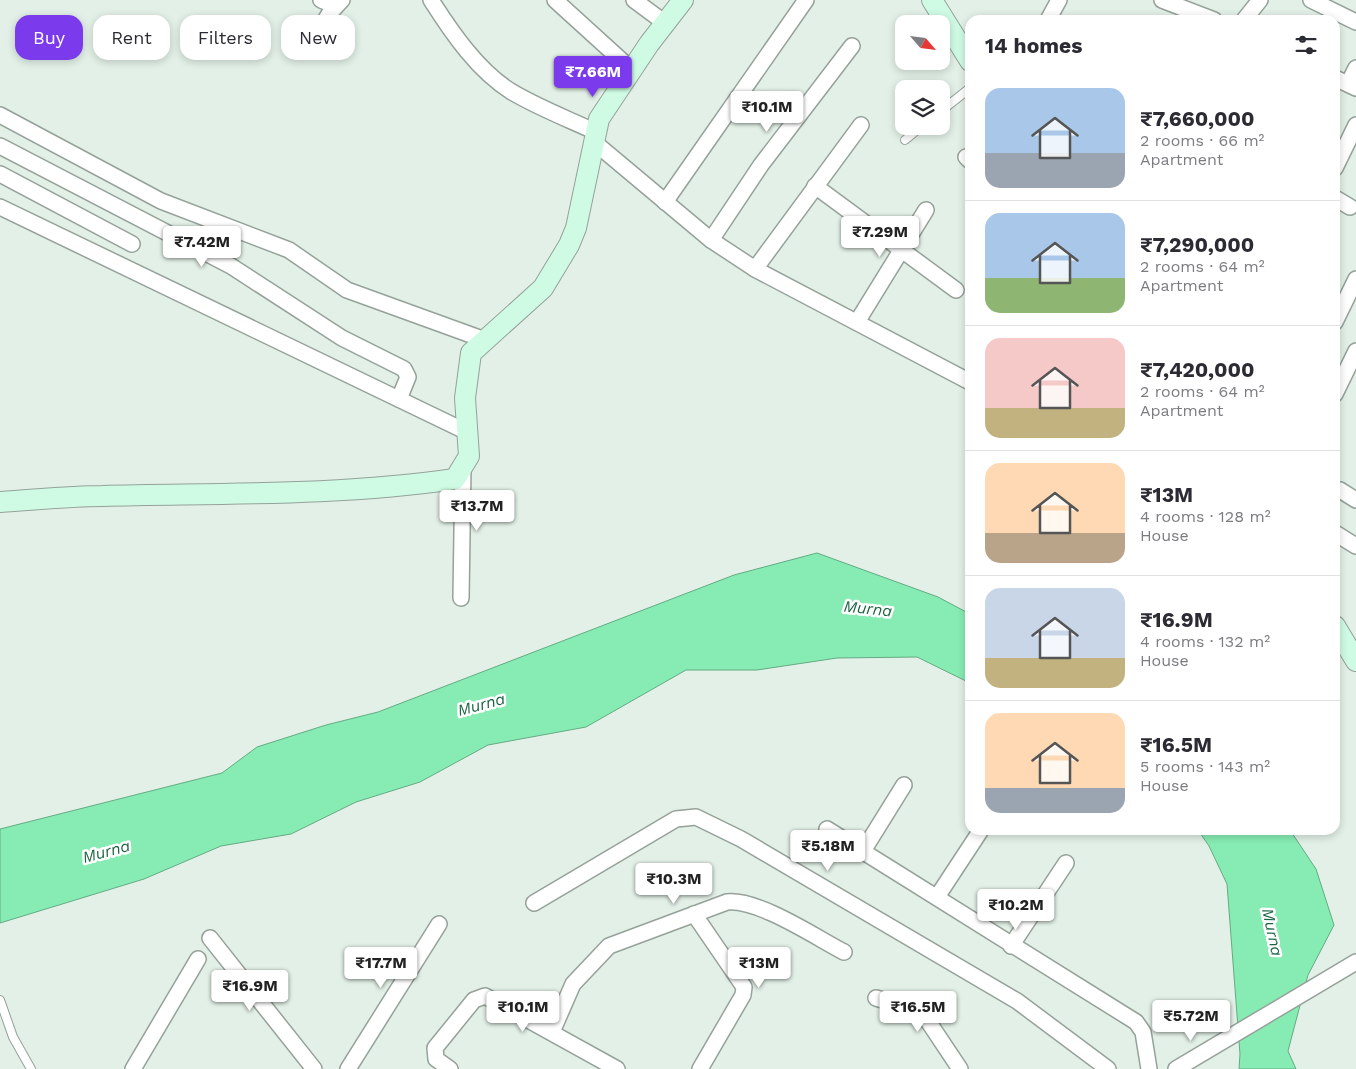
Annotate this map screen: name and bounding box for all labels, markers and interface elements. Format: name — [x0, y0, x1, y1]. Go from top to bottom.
chip: Buy — [15, 15, 83, 60]
chip: Rent — [93, 15, 170, 60]
chip: Filters — [180, 15, 271, 60]
chip: New — [281, 15, 355, 60]
north arrow — [895, 15, 950, 70]
map controls — [895, 15, 950, 135]
icon: filters — [1292, 31, 1320, 59]
text: 14 homes — [985, 33, 1082, 58]
pin: ₹7.66M — [552, 56, 634, 98]
text: ₹7.66M — [565, 62, 621, 81]
button: layers — [895, 80, 950, 135]
pin: ₹10.1M — [726, 90, 808, 133]
text: ₹10.1M — [741, 97, 793, 116]
text: ₹7,660,000 — [1140, 106, 1255, 131]
icon: home — [1025, 108, 1085, 168]
text: 2 rooms · 66 m² — [1140, 131, 1264, 150]
text: Apartment — [1140, 150, 1223, 169]
pin: ₹7.29M — [839, 216, 921, 258]
text: ₹7.29M — [852, 222, 908, 241]
pin: ₹7.42M — [161, 226, 243, 268]
text: ₹7.42M — [174, 232, 230, 251]
text: ₹7,290,000 — [1140, 232, 1254, 257]
icon: home — [1025, 233, 1085, 293]
text: 2 rooms · 64 m² — [1140, 257, 1265, 276]
text: Apartment — [1140, 276, 1223, 295]
text: ₹7,420,000 — [1140, 357, 1255, 382]
icon: home — [1025, 358, 1085, 418]
text: 2 rooms · 64 m² — [1140, 382, 1265, 401]
text: Apartment — [1140, 401, 1223, 420]
text: ₹13M — [1140, 482, 1193, 507]
icon: home — [1025, 483, 1085, 543]
pin: ₹13.7M — [436, 490, 518, 532]
text: ₹13.7M — [450, 496, 504, 515]
text: 4 rooms · 128 m² — [1140, 507, 1271, 526]
text: House — [1140, 526, 1189, 545]
water label: Murna — [843, 597, 893, 620]
text: ₹16.9M — [1140, 607, 1213, 632]
icon: home — [1025, 608, 1085, 668]
text: 4 rooms · 132 m² — [1140, 632, 1270, 651]
text: House — [1140, 651, 1189, 670]
water label: Murna — [455, 689, 507, 720]
text: ₹16.5M — [1140, 732, 1212, 757]
icon: home — [1025, 733, 1085, 793]
text: 5 rooms · 143 m² — [1140, 757, 1270, 776]
text: House — [1140, 776, 1189, 795]
pin: ₹5.18M — [787, 830, 869, 872]
water label: Murna — [80, 836, 132, 867]
text: ₹5.18M — [801, 836, 855, 855]
pin: ₹10.3M — [633, 862, 715, 905]
text: ₹10.3M — [646, 869, 702, 888]
pin: ₹10.2M — [975, 888, 1057, 931]
text: ₹10.2M — [988, 895, 1044, 914]
water label: Murna — [1258, 906, 1287, 958]
pin: ₹17.7M — [340, 946, 422, 989]
pin: ₹13M — [729, 946, 789, 989]
text: ₹17.7M — [355, 953, 407, 972]
text: ₹13M — [739, 953, 779, 972]
pin: ₹16.9M — [209, 970, 291, 1012]
text: ₹16.9M — [222, 976, 278, 995]
pin: ₹10.1M — [482, 990, 564, 1033]
pin: ₹16.5M — [877, 990, 959, 1033]
text: ₹10.1M — [497, 997, 549, 1016]
text: ₹16.5M — [891, 997, 945, 1016]
pin: ₹5.72M — [1150, 1000, 1232, 1042]
text: ₹5.72M — [1163, 1006, 1219, 1025]

